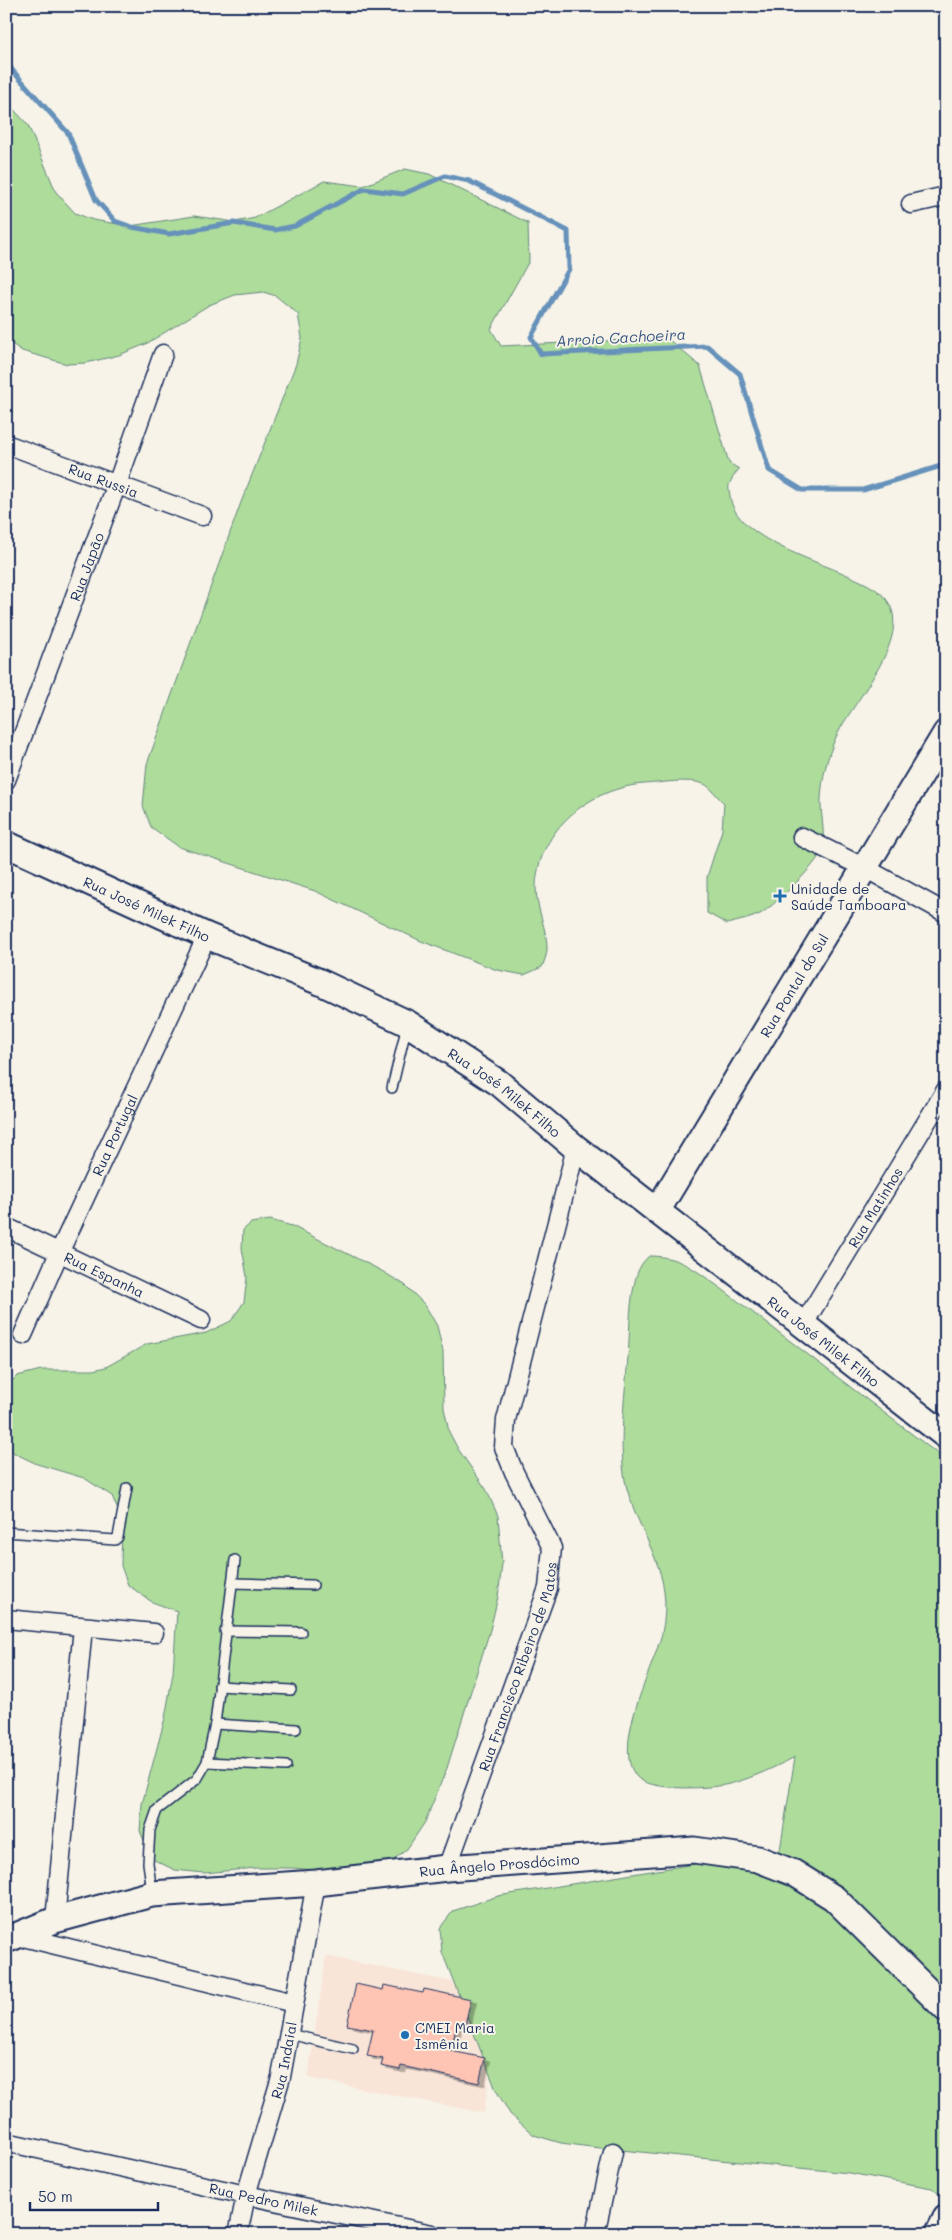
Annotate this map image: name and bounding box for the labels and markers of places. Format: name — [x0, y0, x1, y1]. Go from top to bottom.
place label: Unidade de Saúde Tamboara — [791, 879, 907, 914]
marker: Unidade de Saúde Tamboara — [773, 889, 787, 903]
place label: CMEI Maria Ismênia — [415, 2018, 495, 2053]
marker: CMEI Maria Ismênia — [399, 2029, 411, 2041]

